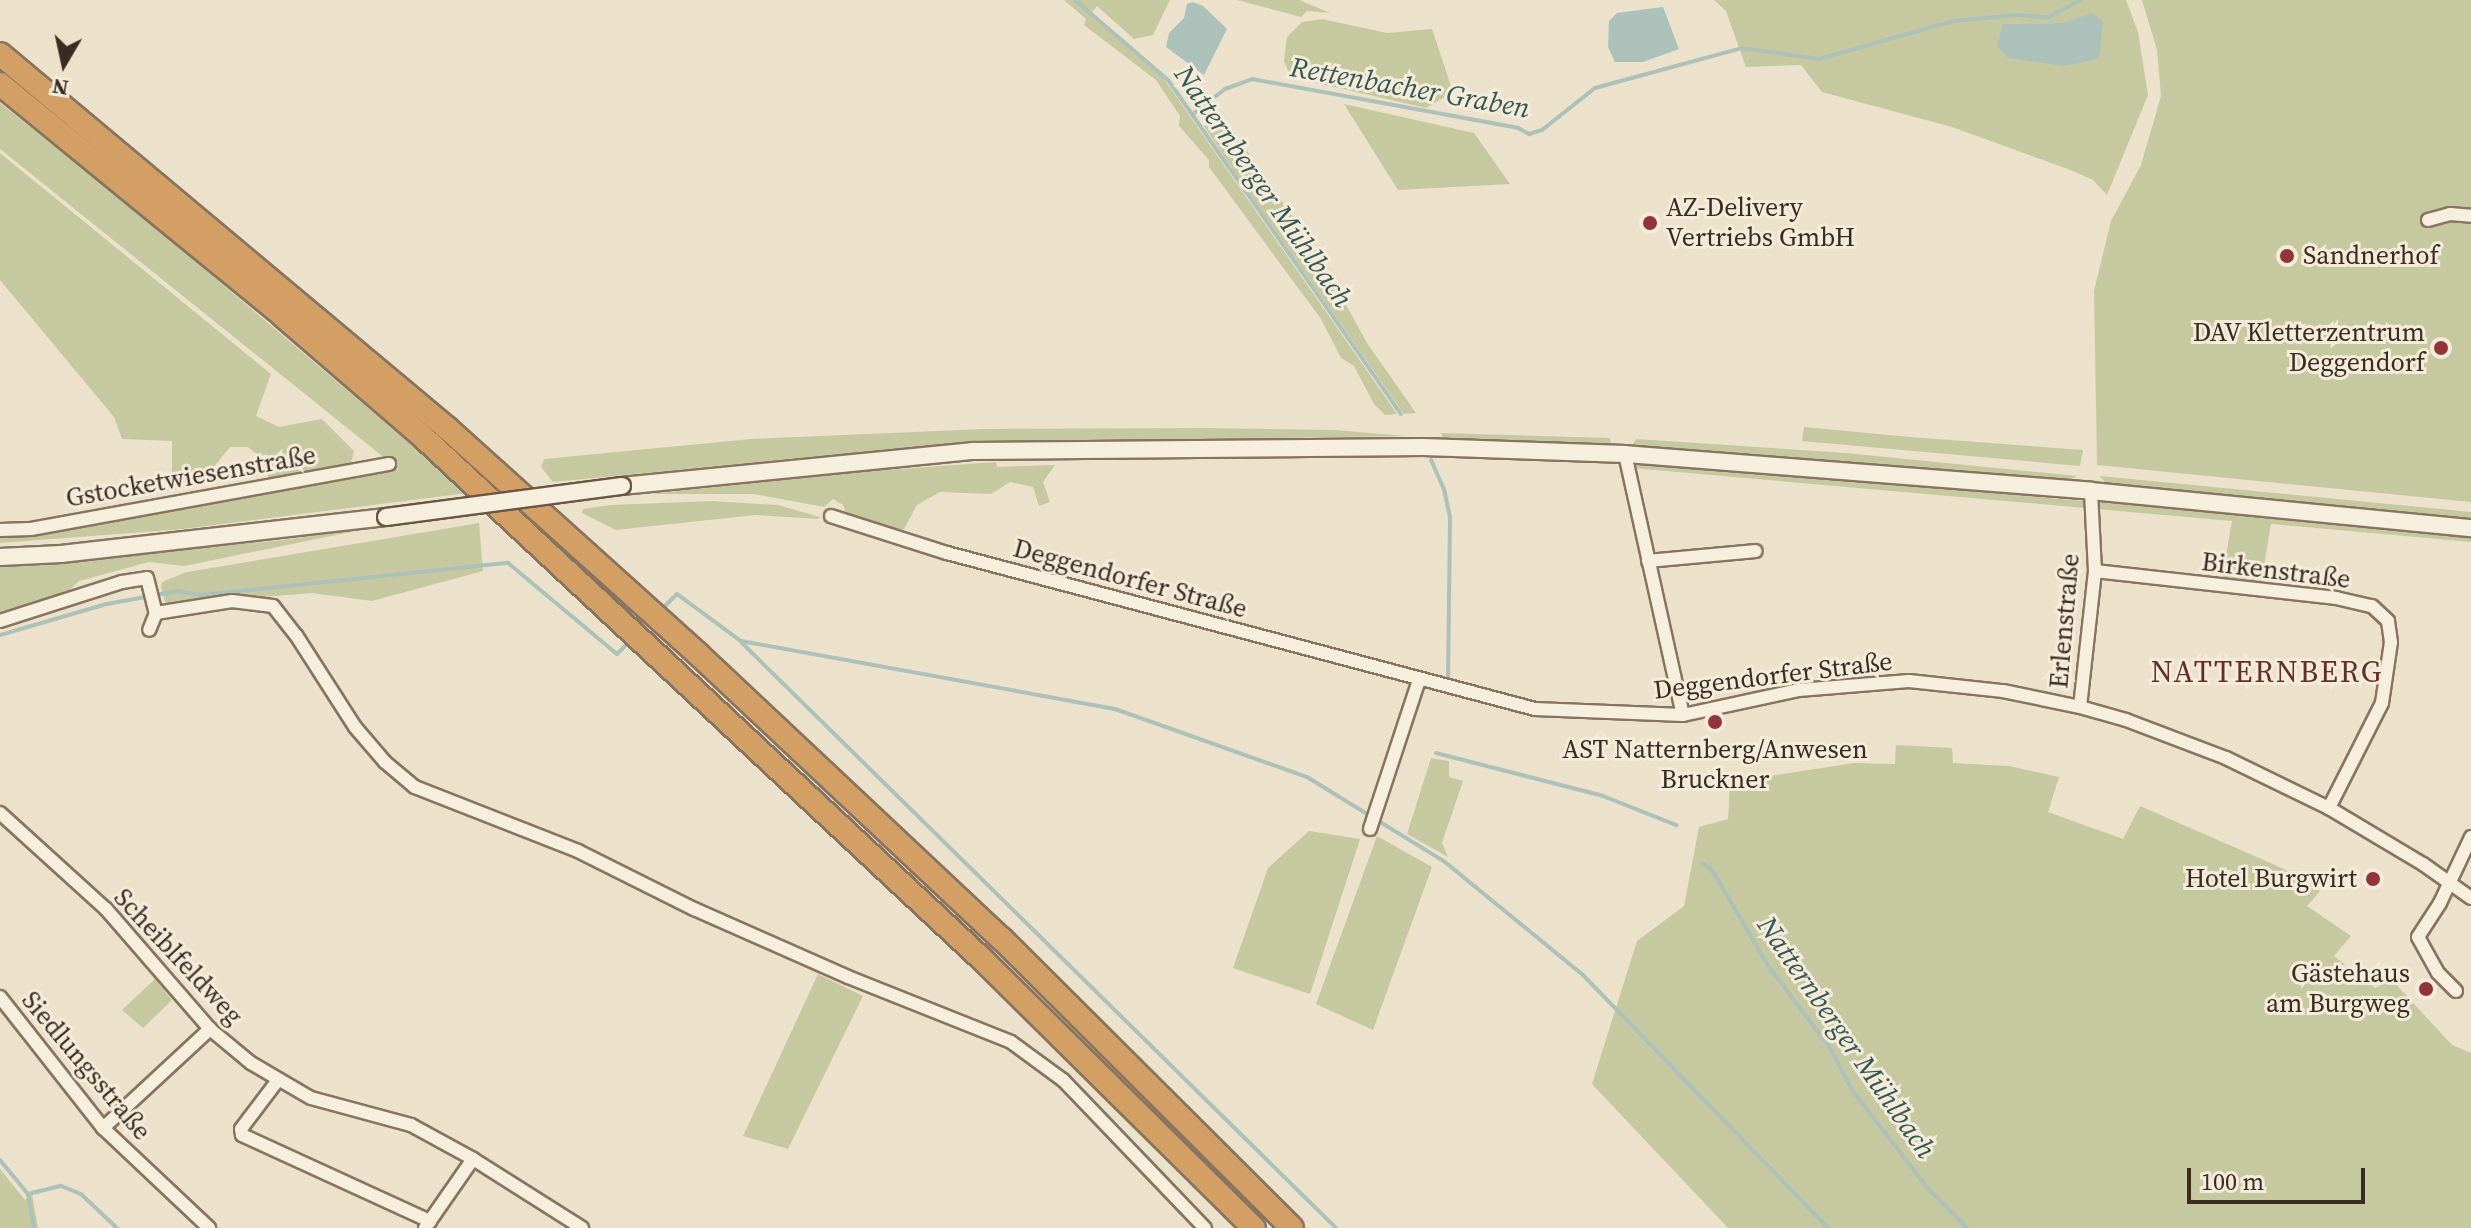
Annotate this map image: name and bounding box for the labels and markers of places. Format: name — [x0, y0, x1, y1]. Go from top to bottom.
place label: AZ-Delivery Vertriebs GmbH — [1666, 192, 1855, 254]
marker: AZ-Delivery Vertriebs GmbH — [1641, 214, 1659, 232]
place label: Sandnerhof — [2303, 240, 2439, 272]
marker: Sandnerhof — [2278, 247, 2296, 265]
place label: DAV Kletterzentrum Deggendorf — [2192, 317, 2425, 378]
marker: DAV Kletterzentrum Deggendorf — [2432, 339, 2450, 357]
marker: AST Natternberg/Anwesen Bruckner — [1706, 713, 1724, 731]
place label: AST Natternberg/Anwesen Bruckner — [1562, 734, 1868, 796]
place label: Hotel Burgwirt — [2185, 863, 2357, 895]
marker: Hotel Burgwirt — [2364, 870, 2382, 888]
place label: Gästehaus am Burgweg — [2266, 958, 2410, 1020]
marker: Gästehaus am Burgweg — [2417, 980, 2435, 998]

